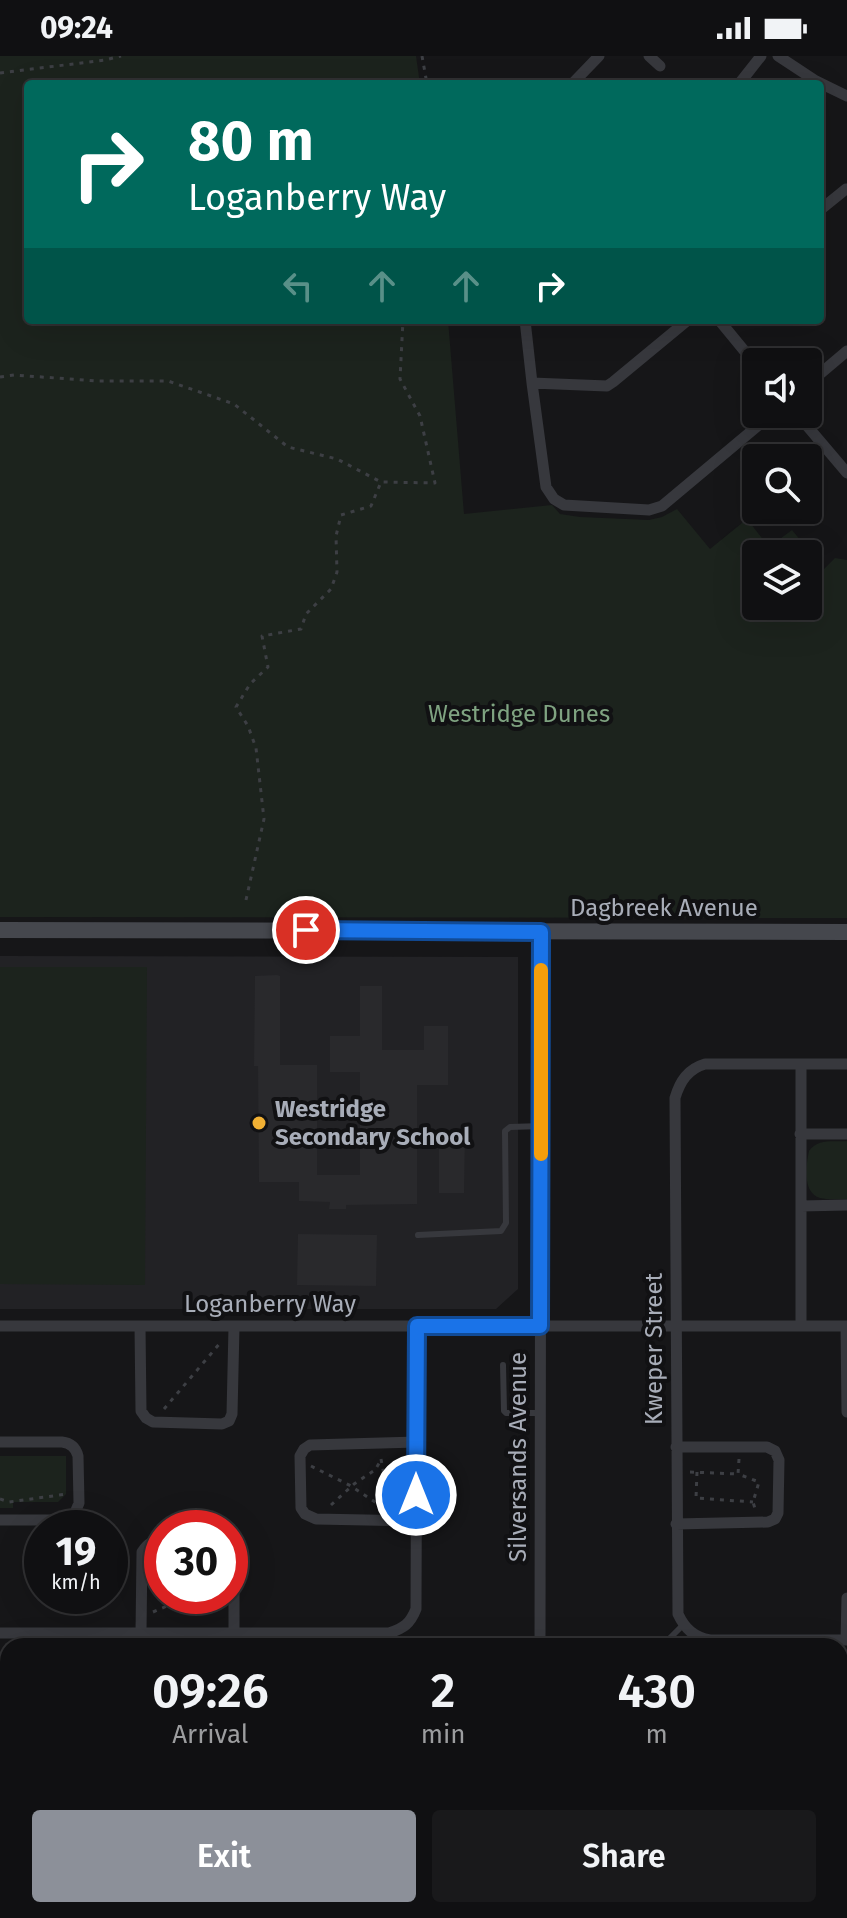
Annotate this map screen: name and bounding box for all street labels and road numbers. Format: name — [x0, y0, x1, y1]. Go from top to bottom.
street label: Dagbreek Avenue — [570, 894, 758, 922]
street label: Kweper Street — [640, 1272, 668, 1425]
street label: Loganberry Way — [184, 1290, 356, 1318]
street label: Silversands Avenue — [504, 1352, 532, 1562]

